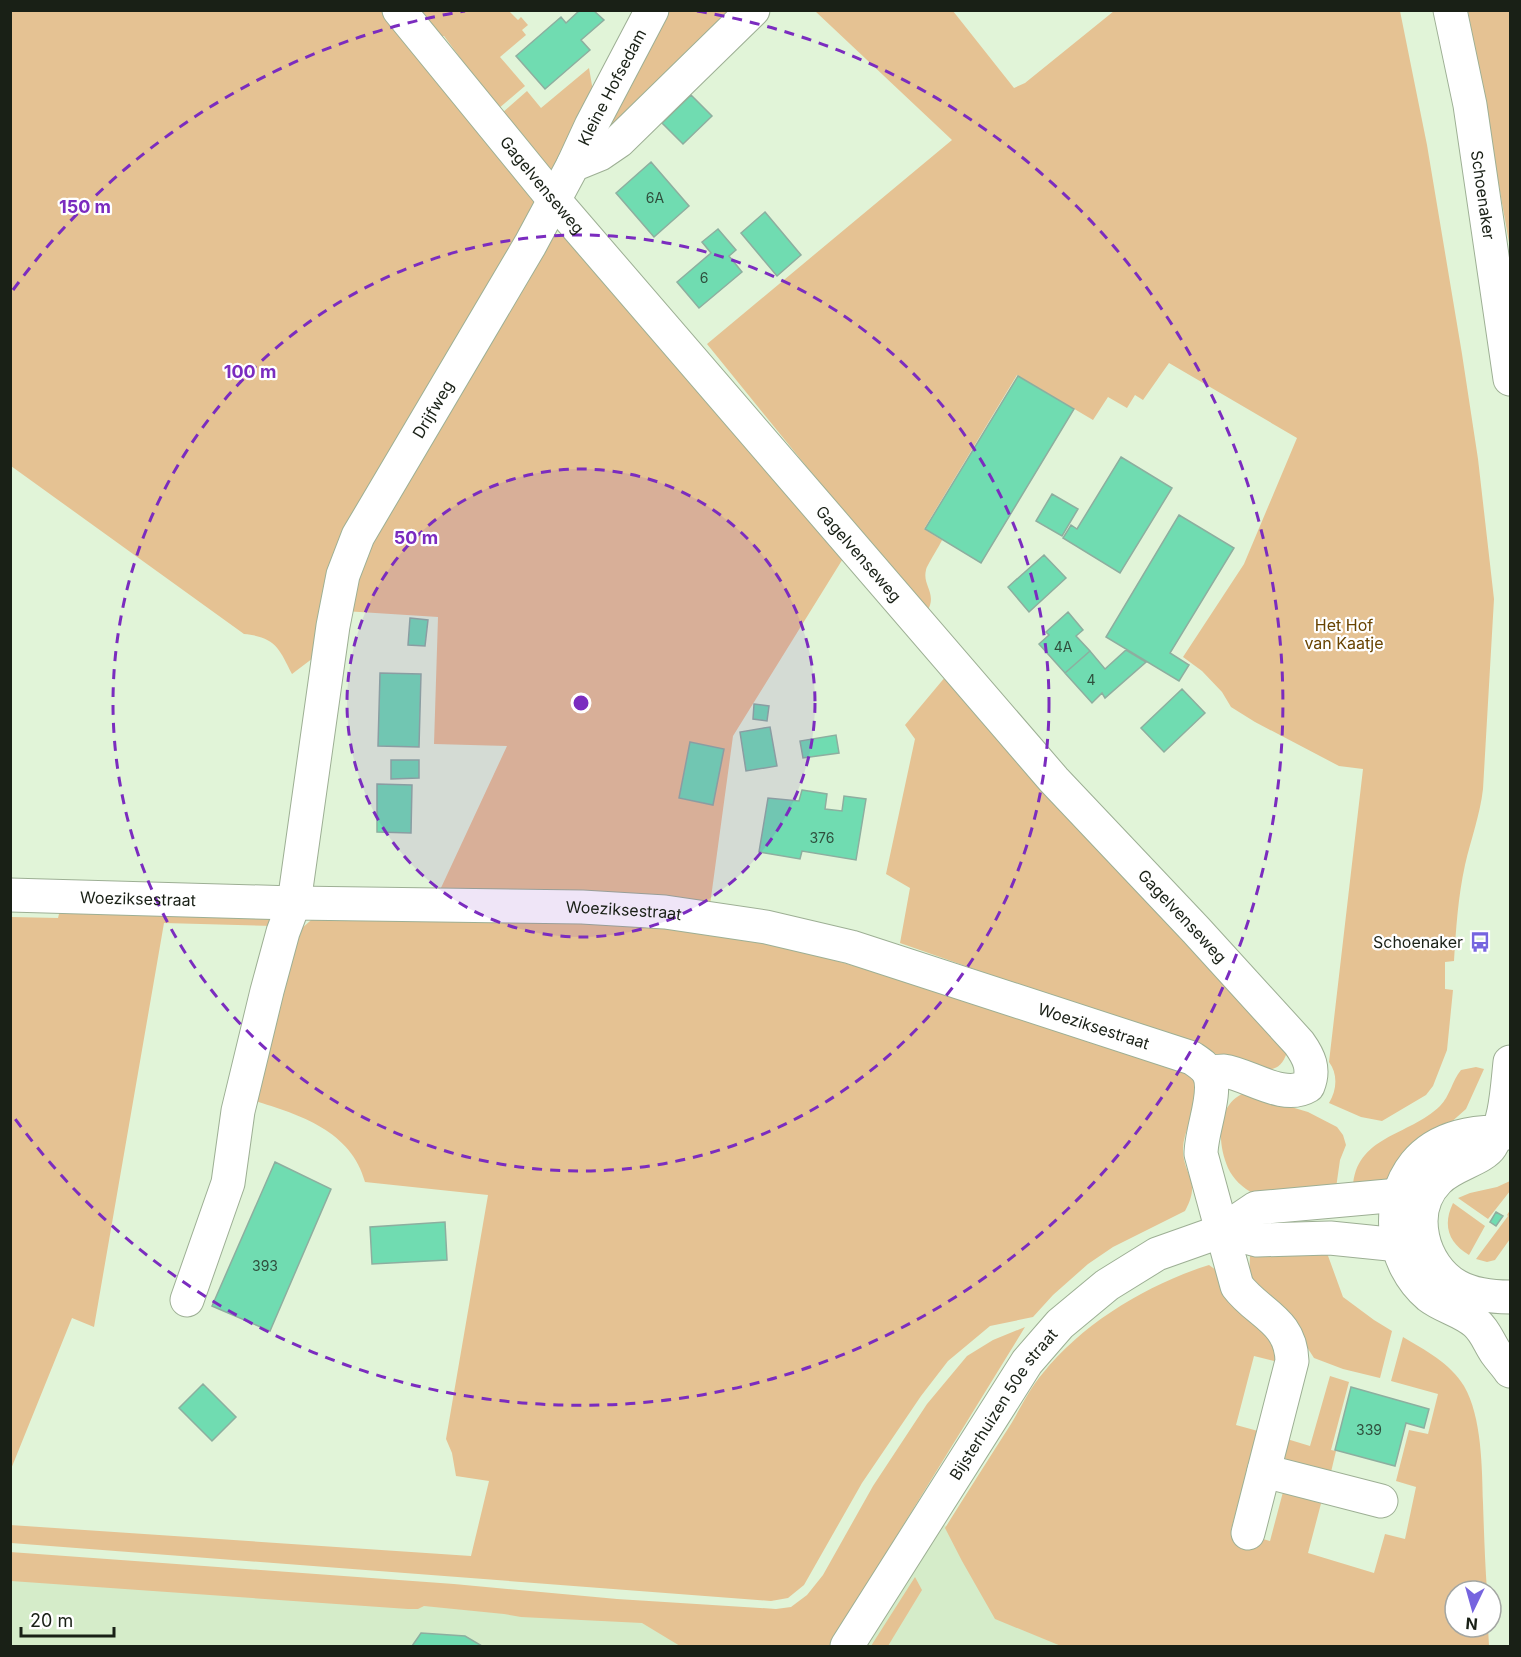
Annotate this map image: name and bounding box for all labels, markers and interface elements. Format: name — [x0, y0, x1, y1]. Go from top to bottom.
street label: Kleine Hofsedam — [573, 25, 650, 149]
street label: Gagelvenseweg — [496, 132, 589, 238]
street label: Schoenaker — [1467, 149, 1500, 241]
house number: 6A — [646, 189, 665, 206]
text: 150 m — [59, 196, 111, 217]
house number: 6 — [700, 269, 708, 286]
text: 100 m — [224, 361, 276, 382]
street label: Drijfweg — [408, 377, 458, 442]
street label: Gagelvenseweg — [812, 501, 906, 606]
text: 50 m — [394, 527, 438, 548]
park label: Het Hof van Kaatje — [1304, 615, 1384, 653]
house number: 4A — [1054, 638, 1073, 655]
house number: 4 — [1086, 671, 1096, 688]
centre of rings — [571, 693, 591, 713]
house number: 376 — [809, 829, 835, 846]
street label: Gagelvenseweg — [1134, 865, 1231, 967]
street label: Woeziksestraat — [80, 887, 196, 910]
street label: Woeziksestraat — [566, 897, 683, 924]
bus stop icon: Schoenaker — [1468, 930, 1492, 954]
place label: Schoenaker — [1373, 932, 1463, 952]
street label: Woeziksestraat — [1036, 999, 1152, 1053]
house number: 393 — [252, 1257, 278, 1274]
street label: Bijsterhuizen 50e straat — [945, 1324, 1061, 1484]
house number: 339 — [1356, 1421, 1382, 1438]
north arrow — [1443, 1579, 1503, 1639]
scale bar — [21, 1600, 114, 1638]
text: 20 m — [30, 1610, 73, 1631]
text: N — [1465, 1613, 1479, 1634]

